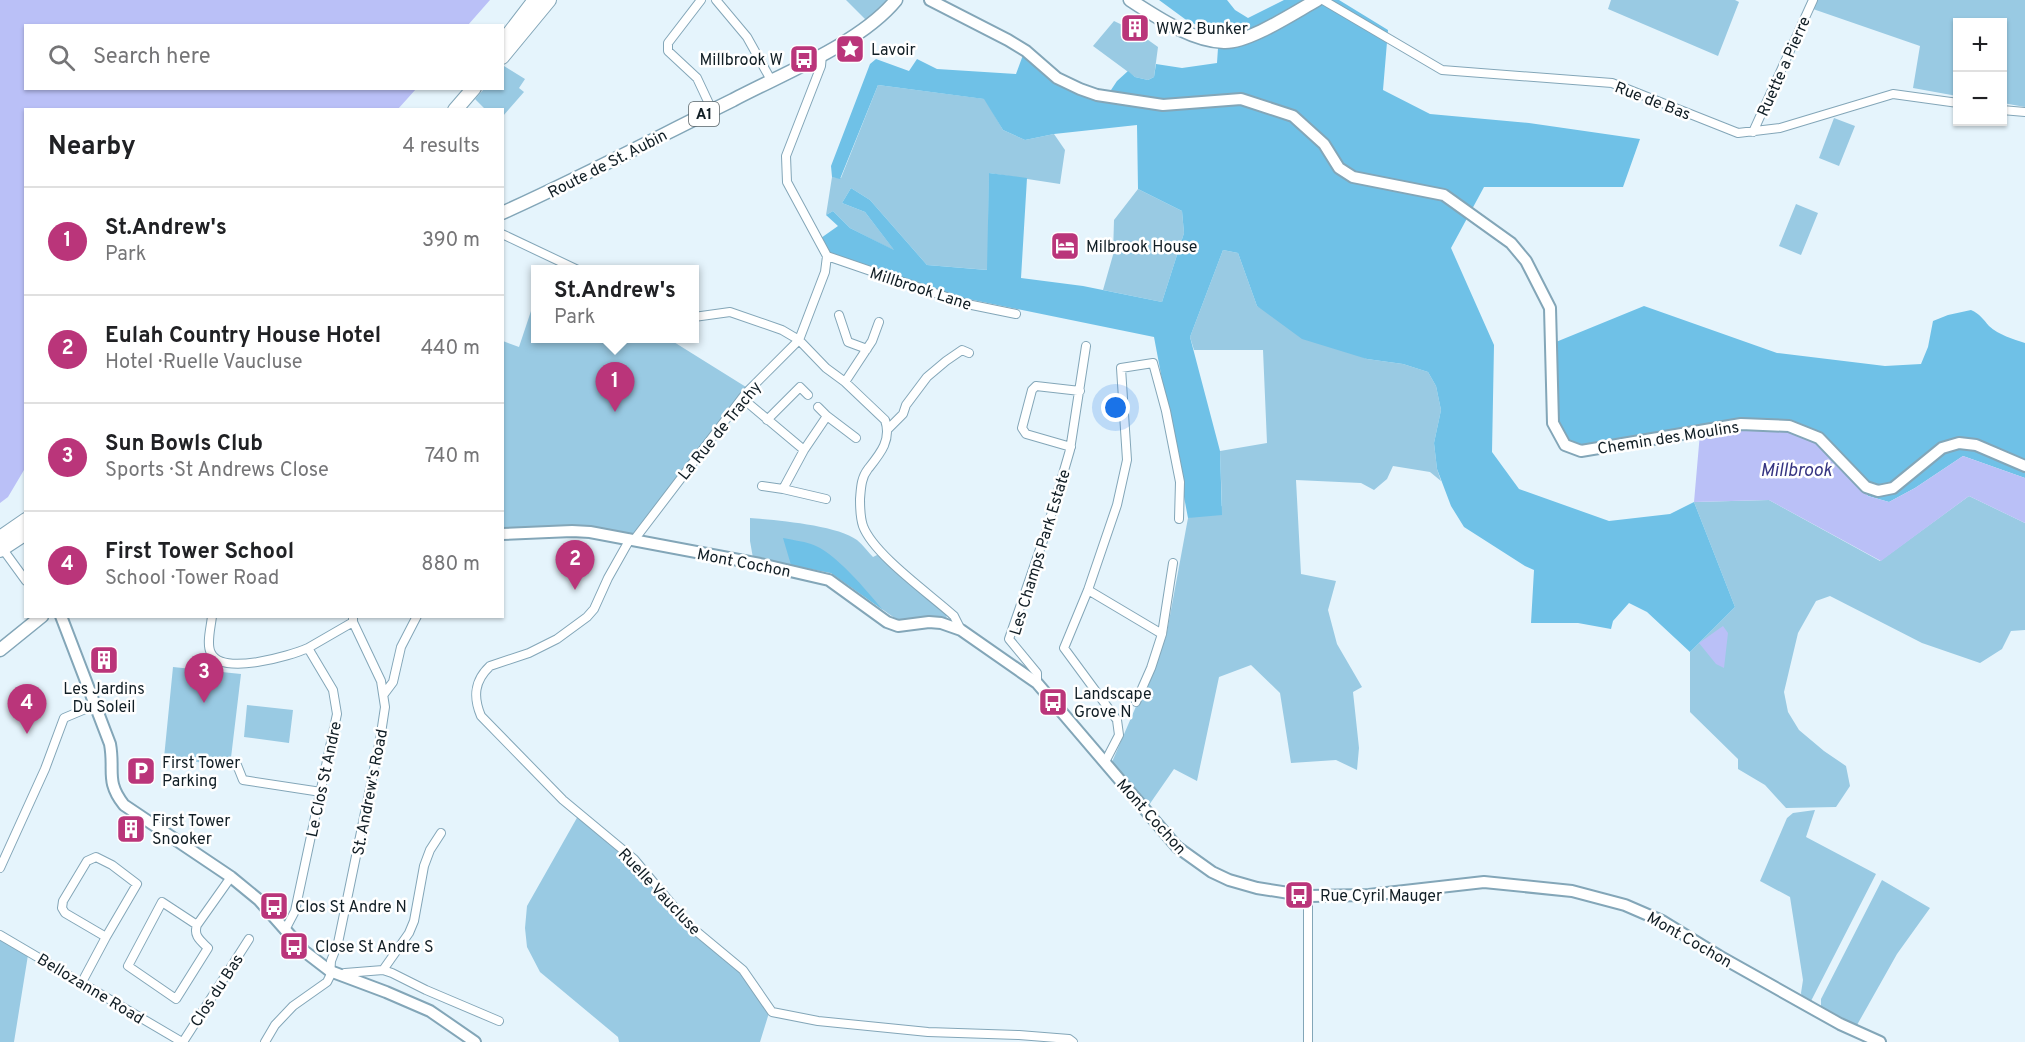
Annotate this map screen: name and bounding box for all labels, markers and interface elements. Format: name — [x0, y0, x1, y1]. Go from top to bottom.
building icon: WW2 Bunker — [1119, 12, 1151, 44]
street label: Ruette a Pierre — [1754, 14, 1816, 120]
map controls — [1953, 18, 2007, 126]
button: + — [1953, 18, 2007, 72]
place label: WW2 Bunker — [1156, 20, 1248, 40]
search box — [24, 24, 504, 90]
place icon: Lavoir — [834, 33, 866, 65]
icon: search — [45, 41, 78, 74]
place label: Lavoir — [871, 41, 916, 61]
bus stop icon: Millbrook W — [788, 43, 820, 75]
text: Search here — [93, 44, 211, 71]
place label: Millbrook W — [699, 51, 783, 71]
button: − — [1953, 72, 2007, 126]
street label: Rue de Bas — [1612, 78, 1693, 125]
road number: A1 — [689, 102, 719, 126]
street label: Route de St. Aubin — [545, 126, 671, 204]
text: Nearby — [48, 131, 136, 164]
text: 4 results — [403, 134, 480, 160]
text: St.Andrew's — [105, 215, 227, 242]
text: 1 — [64, 228, 72, 254]
text: 390 m — [422, 228, 480, 254]
hotel icon: Milbrook House — [1049, 230, 1081, 262]
place label: Milbrook House — [1086, 238, 1197, 258]
text: Park — [105, 242, 146, 268]
street label: Millbrook Lane — [867, 264, 974, 316]
popup — [531, 265, 699, 343]
text: St.Andrew's — [554, 278, 676, 305]
text: Park — [554, 305, 595, 331]
text: Eulah Country House Hotel — [105, 323, 381, 350]
text: 2 — [61, 336, 74, 362]
text: 440 m — [421, 336, 480, 362]
text: Hotel · Ruelle Vaucluse — [105, 350, 303, 376]
pin: 1 — [596, 362, 634, 412]
street label: La Rue de Trachy — [675, 378, 767, 485]
your location — [1101, 393, 1130, 422]
street label: Chemin des Moulins — [1596, 418, 1741, 460]
text: Sun Bowls Club — [105, 431, 263, 458]
text: 3 — [62, 444, 74, 470]
text: 740 m — [425, 444, 480, 470]
text: Sports · St Andrews Close — [105, 458, 329, 484]
water label: Millbrook — [1760, 460, 1833, 483]
street label: Les Champs Park Estate — [1006, 467, 1076, 638]
text: First Tower School — [105, 539, 294, 566]
pin: 2 — [556, 540, 594, 590]
street label: Mont Cochon — [695, 545, 792, 583]
text: 4 — [61, 552, 74, 578]
text: 880 m — [421, 552, 480, 578]
text: School · Tower Road — [105, 566, 279, 592]
building icon: Les Jardins Du Soleil — [88, 644, 120, 676]
pin: 3 — [184, 654, 224, 703]
place label: Les Jardins Du Soleil — [63, 680, 145, 718]
pin: 4 — [8, 684, 46, 734]
place label: Landscape Grove N — [1074, 685, 1152, 723]
bus stop icon: Landscape Grove N — [1037, 686, 1069, 718]
street label: Le Clos St Andre — [303, 720, 347, 839]
street label: St. Andrew's Road — [349, 727, 393, 857]
place label: First Tower Parking — [162, 754, 241, 792]
parking icon: First Tower Parking — [125, 755, 157, 787]
street label: Mont Cochon — [1111, 775, 1190, 859]
place label: First Tower Snooker — [152, 812, 231, 850]
building icon: First Tower Snooker — [115, 813, 147, 845]
street label: Ruelle Vaucluse — [613, 845, 704, 940]
bus stop icon: Rue Cyril Mauger — [1283, 879, 1315, 911]
place label: Rue Cyril Mauger — [1320, 887, 1442, 907]
bus stop icon: Clos St Andre N — [258, 890, 290, 922]
place label: Clos St Andre N — [295, 898, 407, 918]
street label: Mont Cochon — [1643, 908, 1735, 973]
bus stop icon: Close St Andre S — [278, 930, 310, 962]
place label: Close St Andre S — [315, 938, 434, 958]
street label: Bellozanne Road — [33, 950, 147, 1029]
street label: Clos du Bas — [187, 951, 249, 1031]

